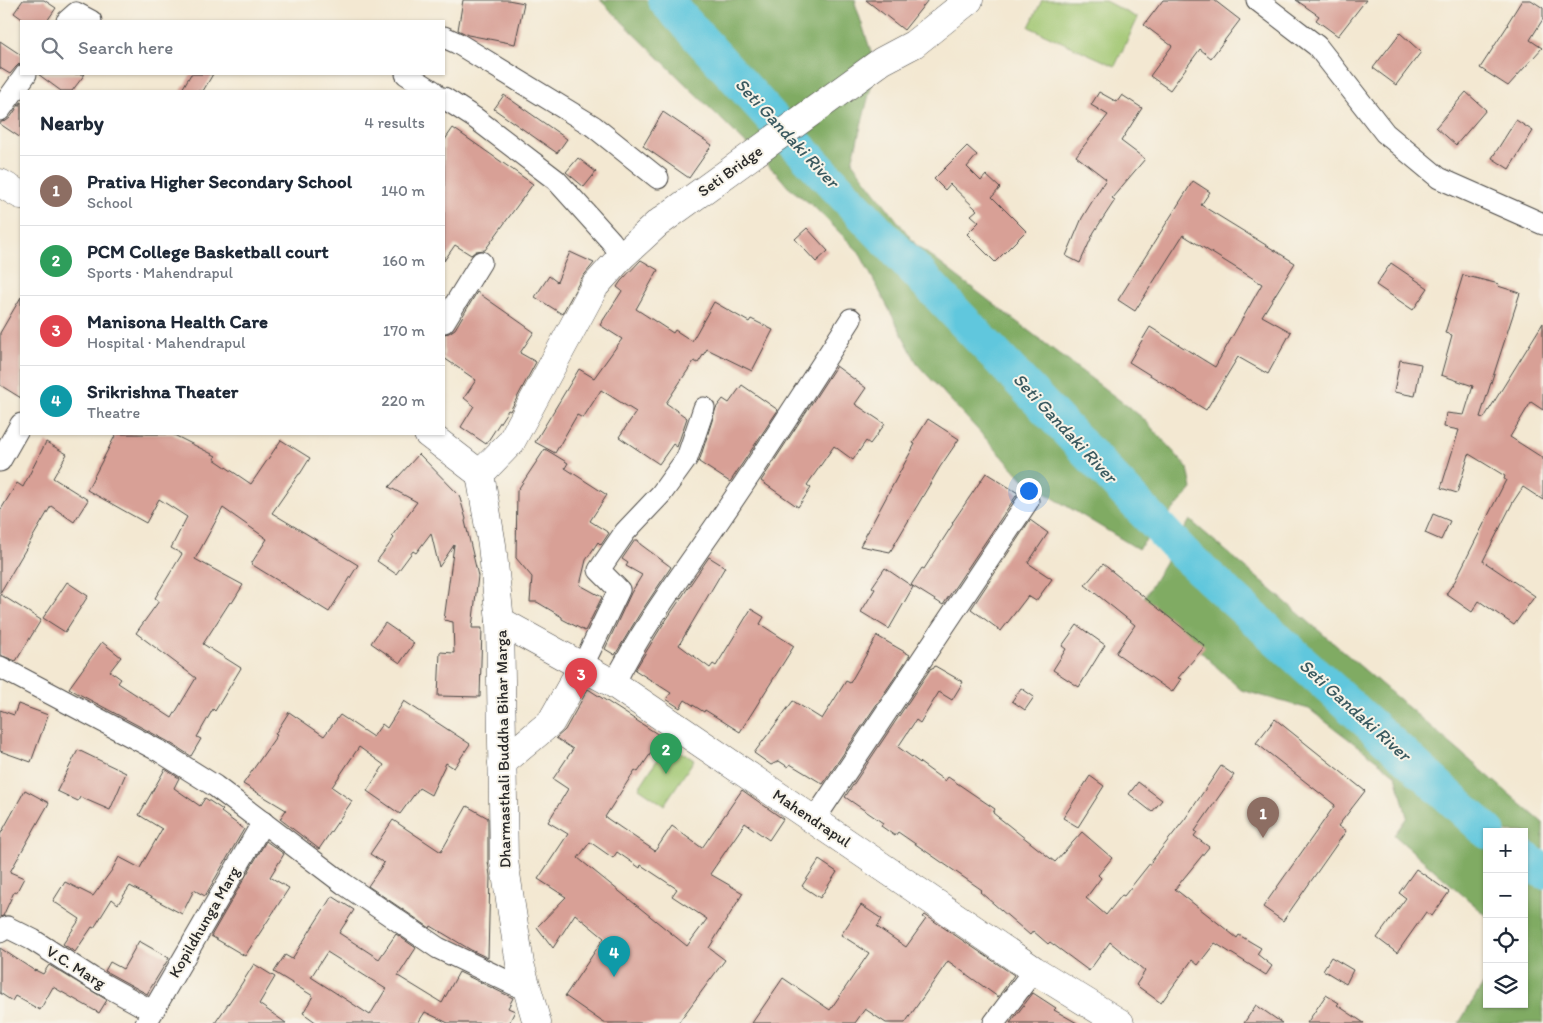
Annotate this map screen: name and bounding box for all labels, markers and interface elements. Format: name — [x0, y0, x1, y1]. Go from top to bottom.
search box — [20, 20, 445, 75]
icon: search — [38, 34, 66, 62]
text: Search here — [78, 36, 173, 59]
water label: Seti Gandaki River — [730, 74, 845, 194]
text: Nearby — [40, 110, 104, 135]
text: 4 results — [364, 113, 425, 132]
street label: Seti Bridge — [694, 141, 766, 201]
text: Prativa Higher Secondary School — [87, 170, 352, 193]
text: 1 — [52, 181, 60, 200]
text: 140 m — [381, 181, 425, 200]
text: School — [87, 193, 133, 212]
text: PCM College Basketball court — [87, 240, 329, 263]
text: 2 — [52, 251, 60, 270]
text: 160 m — [382, 251, 425, 270]
text: Sports · Mahendrapul — [87, 263, 233, 282]
text: Manisona Health Care — [87, 310, 268, 333]
text: 3 — [52, 321, 60, 340]
text: 170 m — [383, 321, 425, 340]
text: Hospital · Mahendrapul — [87, 333, 246, 352]
water label: Seti Gandaki River — [1008, 369, 1123, 489]
text: Srikrishna Theater — [87, 380, 238, 403]
text: 4 — [51, 391, 61, 410]
text: 220 m — [381, 391, 425, 410]
text: Theatre — [87, 403, 140, 422]
your location — [1016, 478, 1042, 504]
street label: Dharmasthali Buddha Bihar Marga — [491, 629, 515, 868]
water label: Seti Gandaki River — [1295, 654, 1417, 767]
pin: 3 — [565, 658, 597, 699]
pin: 2 — [650, 733, 682, 774]
street label: Mahendrapul — [769, 785, 855, 851]
pin: 1 — [1247, 797, 1279, 838]
map controls — [1483, 828, 1528, 1008]
button: + — [1483, 828, 1528, 873]
street label: Kopildhunga Marg — [164, 862, 244, 981]
button: − — [1483, 873, 1528, 918]
button: locate — [1483, 918, 1528, 963]
pin: 4 — [598, 936, 630, 977]
street label: V.C. Marg — [43, 941, 110, 993]
button: layers — [1483, 963, 1528, 1008]

